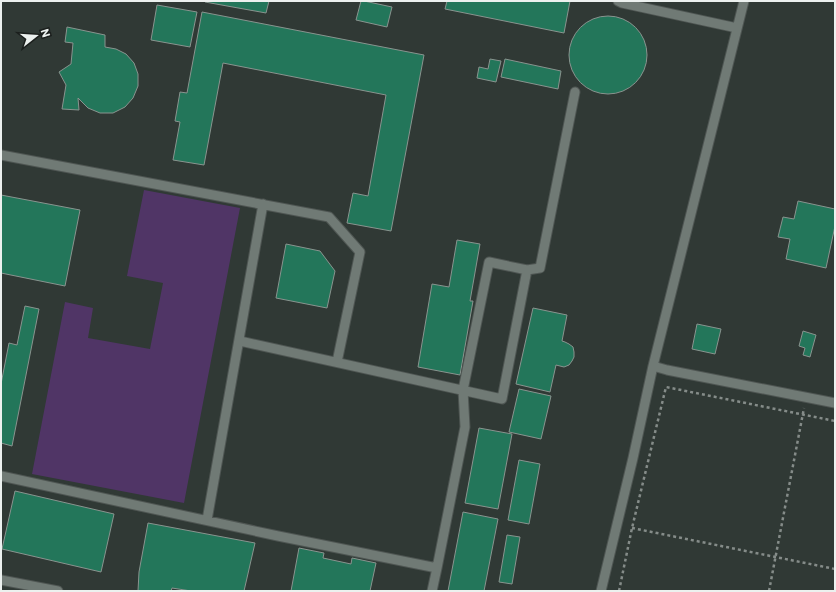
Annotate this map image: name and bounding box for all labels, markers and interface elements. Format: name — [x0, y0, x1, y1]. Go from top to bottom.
north arrow — [16, 16, 56, 56]
text: N — [39, 27, 53, 39]

